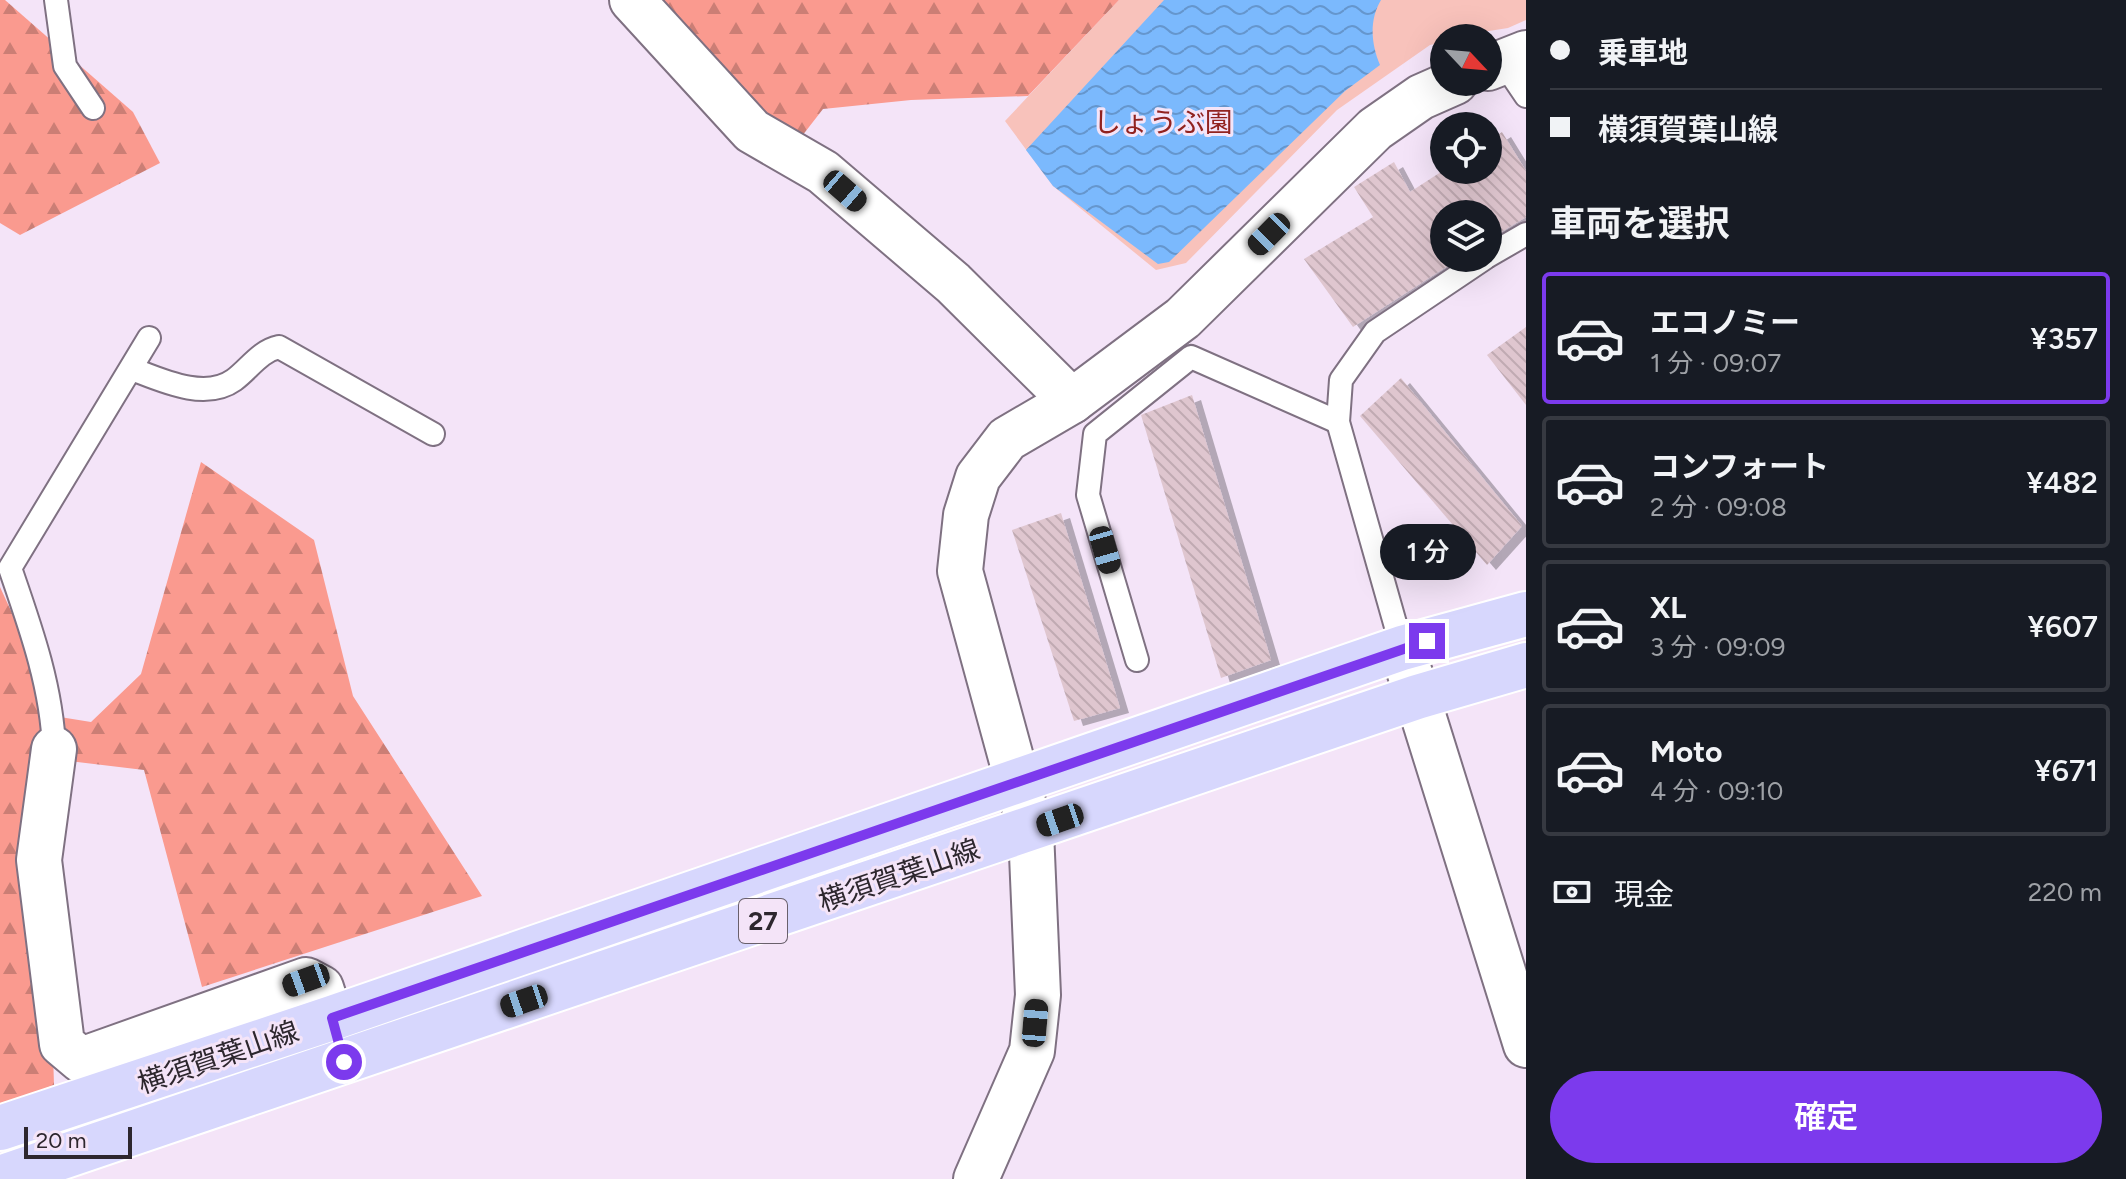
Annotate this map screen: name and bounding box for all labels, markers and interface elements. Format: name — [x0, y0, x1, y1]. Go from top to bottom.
north arrow — [1430, 24, 1502, 96]
map controls — [1430, 24, 1502, 272]
text: 乗車地 — [1598, 34, 1688, 71]
park label: しょうぶ園 — [1093, 105, 1233, 139]
text: 横須賀葉山線 — [1598, 111, 1778, 148]
button: locate — [1430, 112, 1502, 184]
car — [819, 166, 871, 216]
button: layers — [1430, 200, 1502, 272]
text: 車両を選択 — [1550, 202, 1730, 245]
car — [1244, 209, 1294, 259]
icon: car — [1554, 302, 1626, 374]
text: エコノミー — [1650, 304, 1800, 341]
text: ¥357 — [2030, 320, 2098, 357]
text: 1 分 · 09:07 — [1650, 347, 1781, 379]
icon: car — [1554, 446, 1626, 518]
text: コンフォート — [1650, 448, 1829, 485]
text: ¥482 — [2026, 464, 2098, 501]
text: 2 分 · 09:08 — [1650, 491, 1787, 523]
car — [1087, 524, 1123, 576]
callout: 1 分 — [1379, 525, 1475, 581]
text: 1 分 — [1406, 536, 1450, 568]
text: XL — [1650, 589, 1686, 626]
icon: car — [1554, 590, 1626, 662]
text: ¥607 — [2028, 608, 2098, 645]
route end — [1409, 623, 1445, 659]
text: 3 分 · 09:09 — [1650, 631, 1785, 663]
text: Moto — [1650, 733, 1722, 770]
icon: car — [1554, 734, 1626, 806]
text: ¥671 — [2035, 752, 2098, 789]
text: 4 分 · 09:10 — [1650, 775, 1783, 807]
car — [1033, 801, 1087, 839]
street label: 横須賀葉山線 — [814, 832, 984, 918]
icon: cash — [1550, 870, 1594, 914]
text: 現金 — [1614, 876, 1674, 913]
text: 220 m — [2028, 876, 2102, 908]
road number: 27 — [739, 899, 787, 943]
car — [279, 961, 333, 999]
car — [497, 982, 551, 1020]
car — [1021, 998, 1049, 1048]
street label: 横須賀葉山線 — [133, 1014, 303, 1100]
route start — [326, 1044, 362, 1080]
button: 確定 — [1550, 1071, 2102, 1163]
scale bar — [24, 1123, 132, 1159]
text: 20 m — [36, 1127, 87, 1154]

